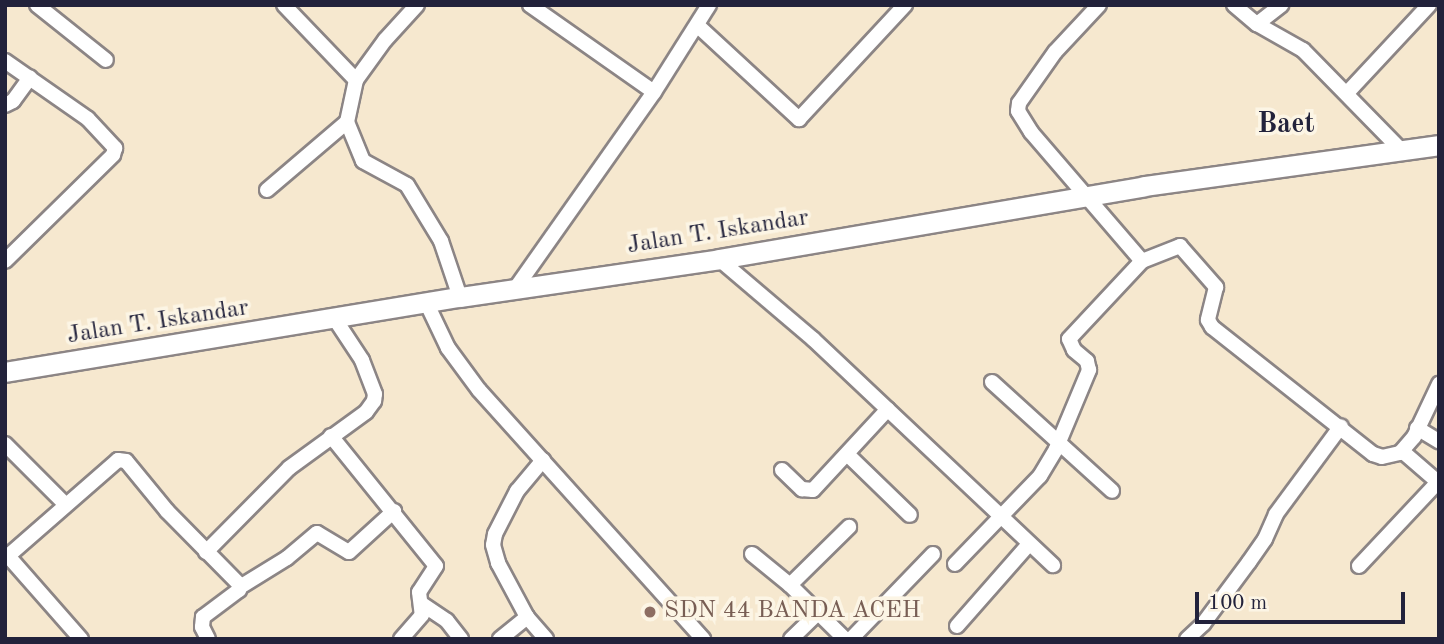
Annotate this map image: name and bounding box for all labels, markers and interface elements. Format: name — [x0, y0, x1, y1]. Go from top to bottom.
district label: Baet — [1257, 108, 1315, 142]
street label: Jalan T. Iskandar — [625, 204, 811, 262]
street label: Jalan T. Iskandar — [65, 294, 251, 352]
scale bar — [1199, 578, 1409, 622]
text: 100 m — [1208, 593, 1267, 614]
place label: SDN 44 BANDA ACEH — [664, 598, 921, 626]
marker: SDN 44 BANDA ACEH — [642, 604, 658, 620]

